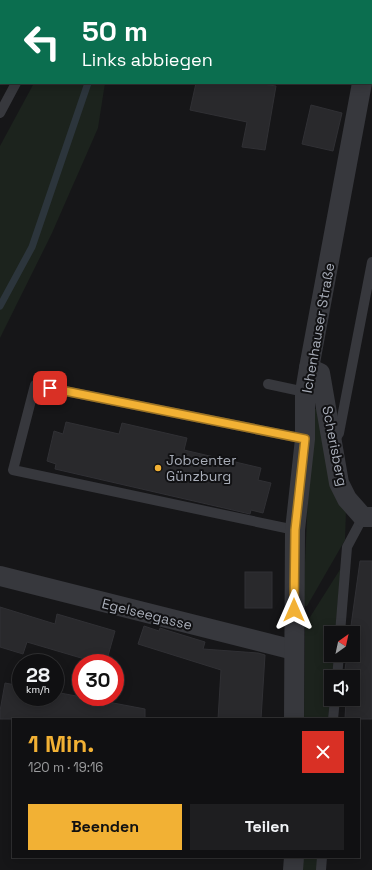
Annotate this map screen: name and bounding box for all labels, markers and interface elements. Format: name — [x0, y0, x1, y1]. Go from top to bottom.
text: 50 m — [82, 13, 148, 49]
icon: left — [16, 16, 68, 68]
text: Links abbiegen — [82, 48, 213, 71]
street label: Ichenhauser Straße — [298, 261, 338, 395]
pin — [33, 371, 67, 405]
icon: arrive — [39, 377, 61, 399]
street label: Scherisberg — [318, 404, 352, 488]
place label: Jobcenter Günzburg — [166, 451, 236, 485]
marker: Jobcenter Günzburg — [153, 463, 163, 473]
position arrow — [273, 589, 315, 631]
street label: Egelseegasse — [100, 594, 194, 634]
north arrow — [324, 626, 360, 662]
map controls — [324, 626, 360, 706]
speed limit sign: 30 — [72, 654, 124, 706]
text: 28 — [26, 662, 50, 688]
button: sound — [324, 670, 360, 706]
text: km/h — [26, 683, 50, 696]
text: 1 Min. — [28, 728, 94, 759]
button: close — [302, 731, 344, 773]
text: 120 m · 19:16 — [28, 759, 103, 776]
button: Beenden — [28, 804, 182, 850]
button: Teilen — [190, 804, 344, 850]

